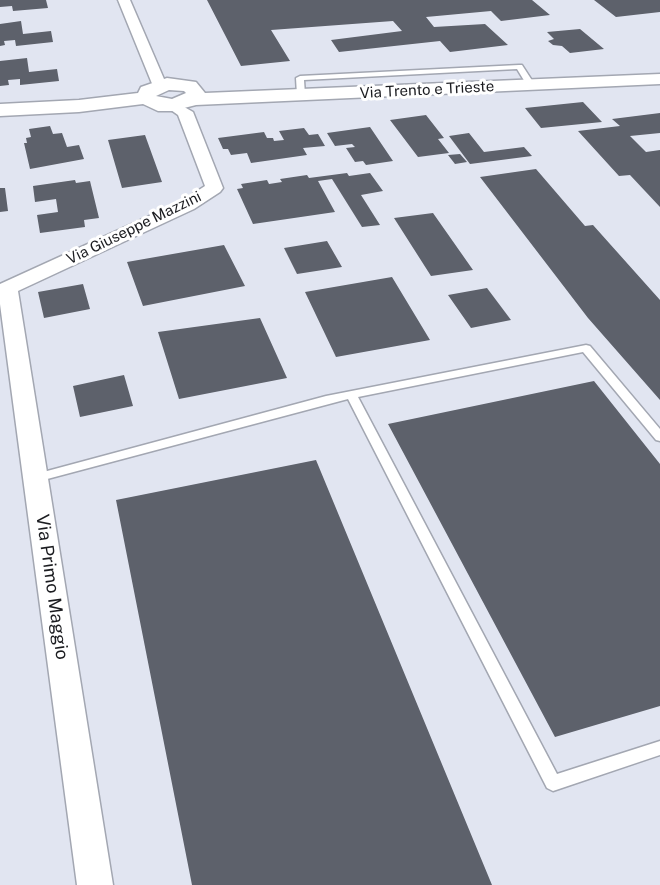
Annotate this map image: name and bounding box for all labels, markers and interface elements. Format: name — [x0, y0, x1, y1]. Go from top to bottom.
street label: Via Trento e Trieste — [359, 77, 495, 103]
street label: Via Giuseppe Mazzini — [64, 188, 204, 268]
street label: Via Primo Maggio — [31, 513, 73, 661]

